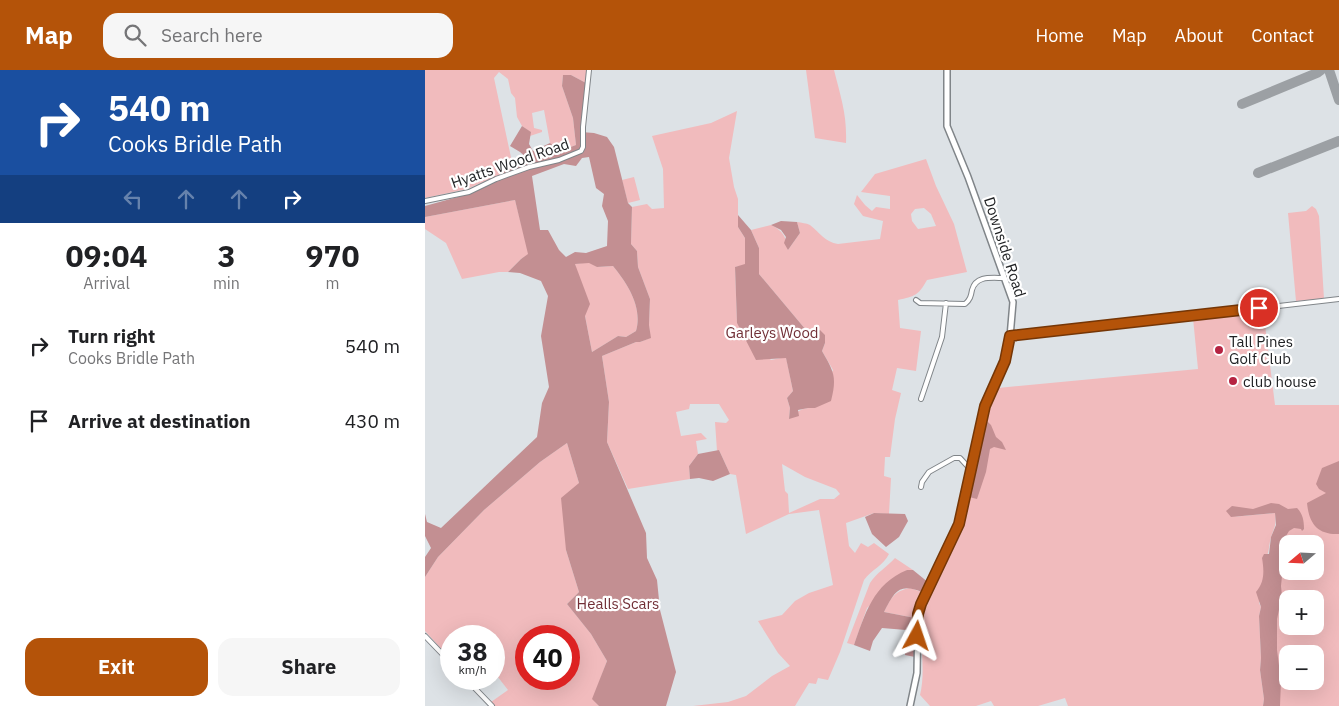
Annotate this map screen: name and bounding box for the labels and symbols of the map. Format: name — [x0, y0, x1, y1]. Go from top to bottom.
street label: Hyatts Wood Road — [448, 134, 572, 192]
street label: Downside Road — [980, 194, 1030, 300]
pin — [1238, 287, 1280, 329]
park label: Garleys Wood — [725, 323, 819, 342]
place label: Tall Pines Golf Club — [1229, 332, 1293, 368]
marker: Tall Pines Golf Club — [1213, 344, 1225, 356]
place label: club house — [1243, 372, 1316, 391]
marker: club house — [1227, 375, 1239, 387]
north arrow — [1279, 535, 1324, 580]
park label: Healls Scars — [577, 594, 659, 613]
position arrow — [890, 609, 942, 661]
speed limit sign: 40 — [515, 625, 580, 690]

